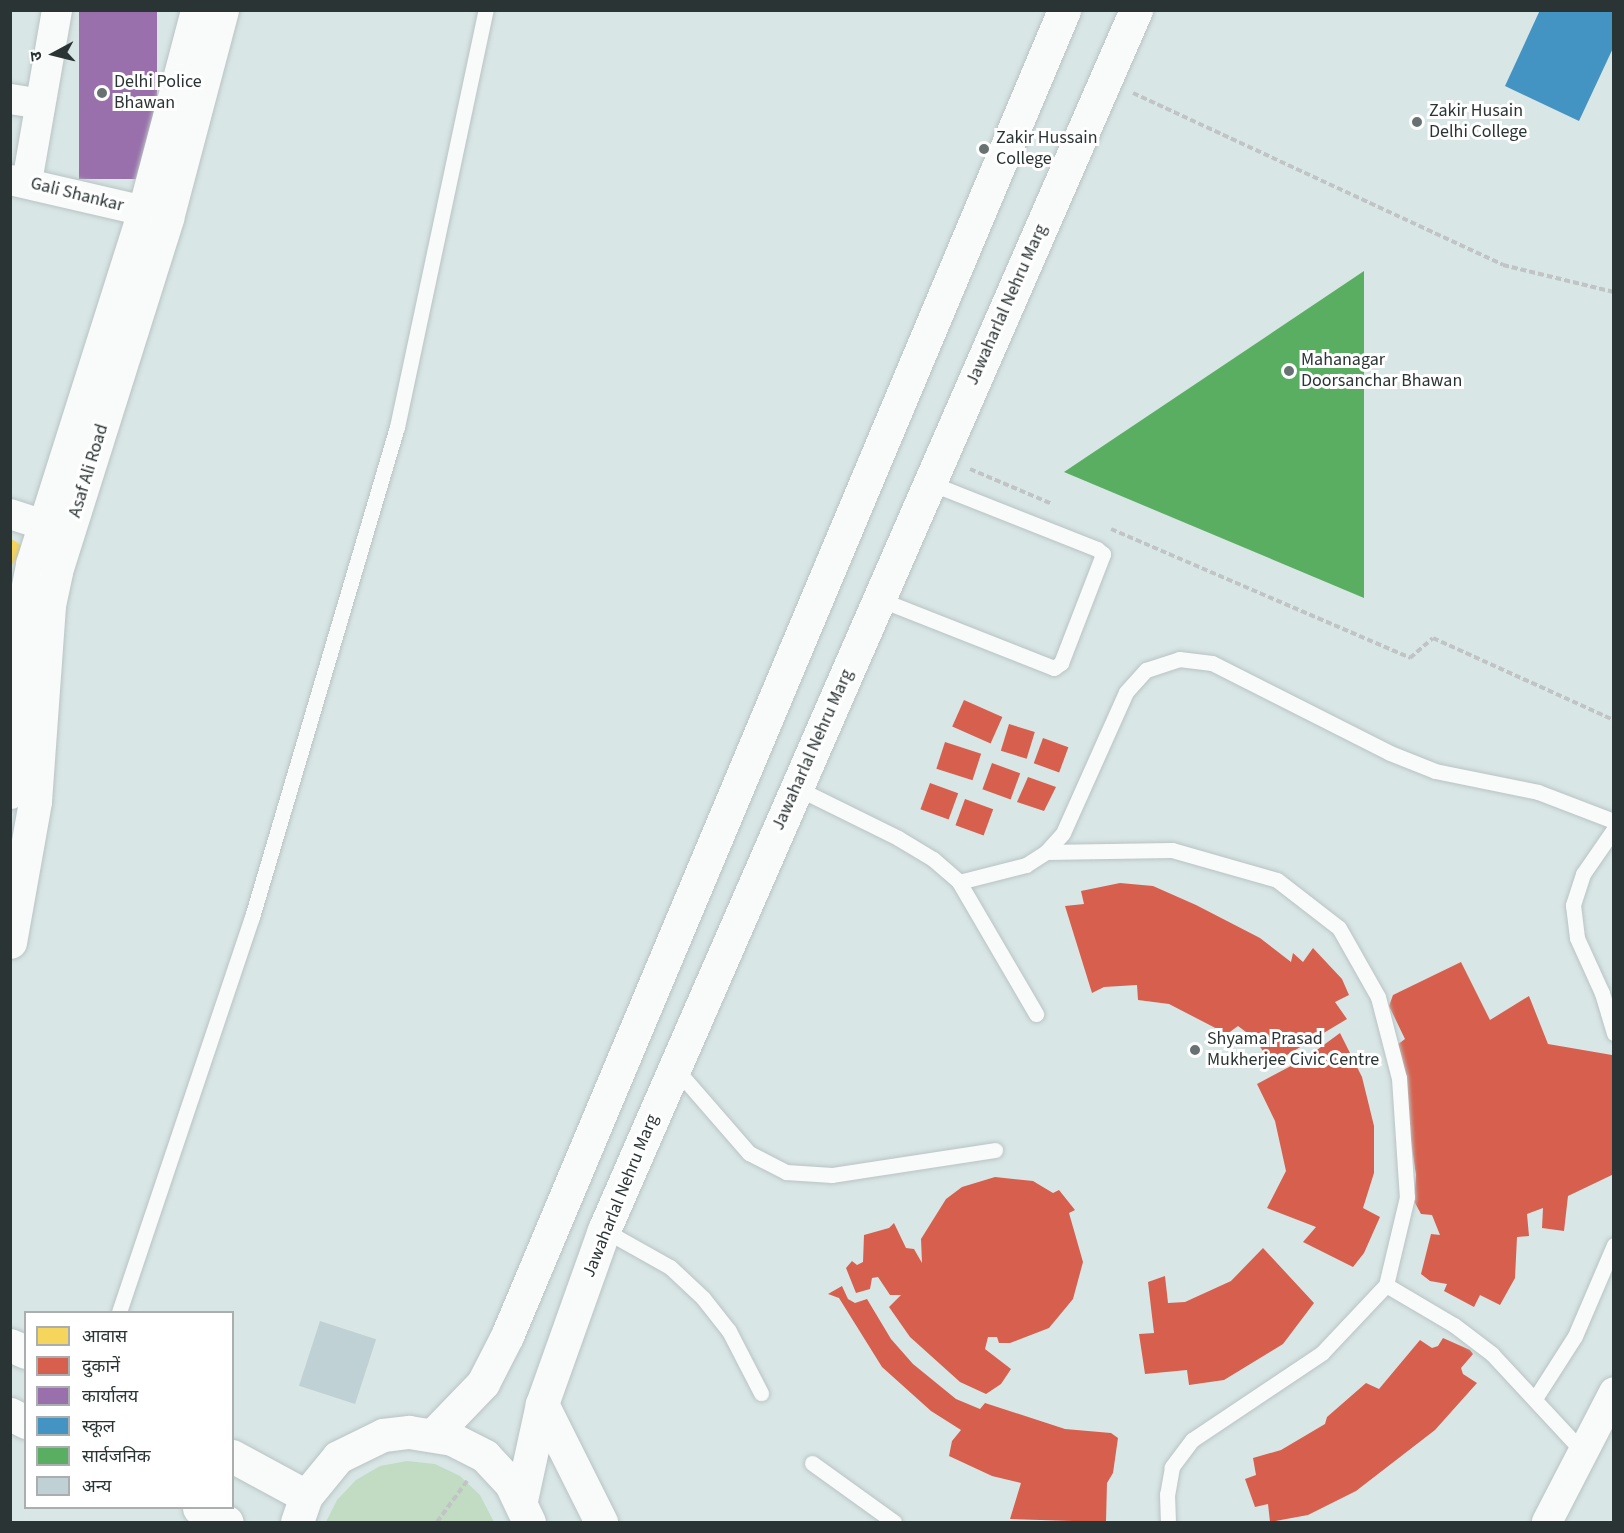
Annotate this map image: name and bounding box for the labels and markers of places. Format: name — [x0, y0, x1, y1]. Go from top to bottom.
place label: Delhi Police Bhawan — [114, 72, 202, 115]
marker: Delhi Police Bhawan — [95, 86, 109, 100]
place label: Zakir Husain Delhi College — [1429, 101, 1527, 144]
marker: Zakir Husain Delhi College — [1410, 115, 1424, 129]
place label: Zakir Hussain College — [996, 128, 1098, 170]
marker: Zakir Hussain College — [977, 142, 991, 156]
place label: Mahanagar Doorsanchar Bhawan — [1301, 350, 1462, 392]
marker: Mahanagar Doorsanchar Bhawan — [1282, 364, 1296, 378]
place label: Shyama Prasad Mukherjee Civic Centre — [1207, 1029, 1379, 1072]
marker: Shyama Prasad Mukherjee Civic Centre — [1188, 1043, 1202, 1057]

